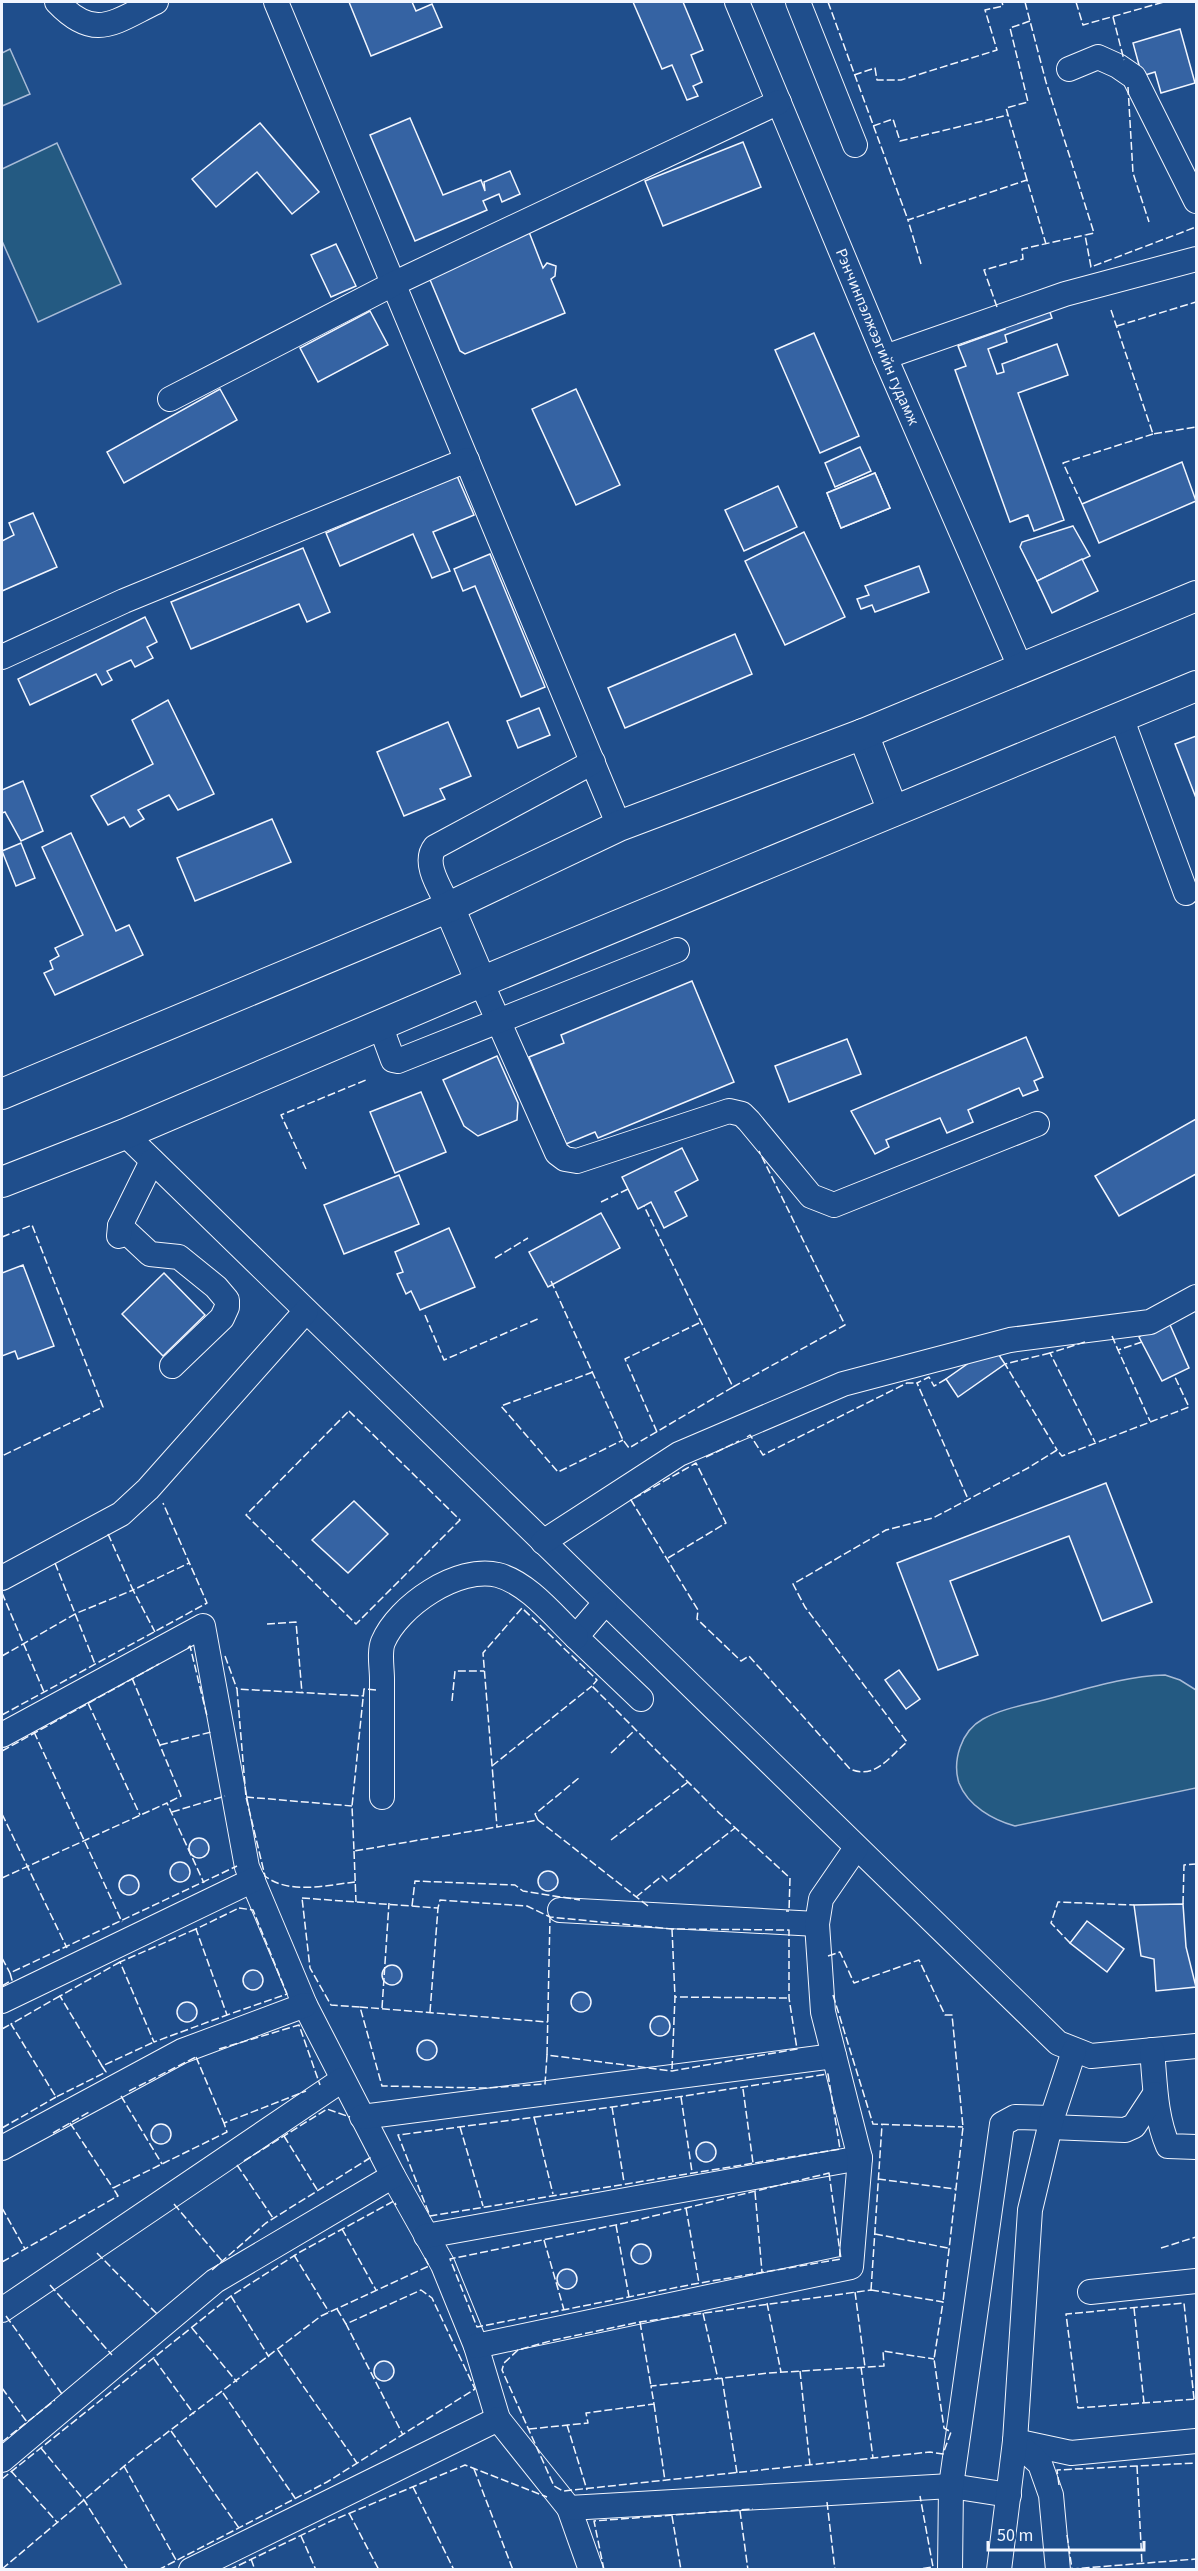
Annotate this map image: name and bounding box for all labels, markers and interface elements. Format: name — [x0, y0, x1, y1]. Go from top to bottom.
street label: Рэнчинпэлжээгийн гудамж — [830, 245, 924, 429]
scale bar — [988, 2514, 1144, 2552]
text: 50 m — [997, 2523, 1033, 2548]

